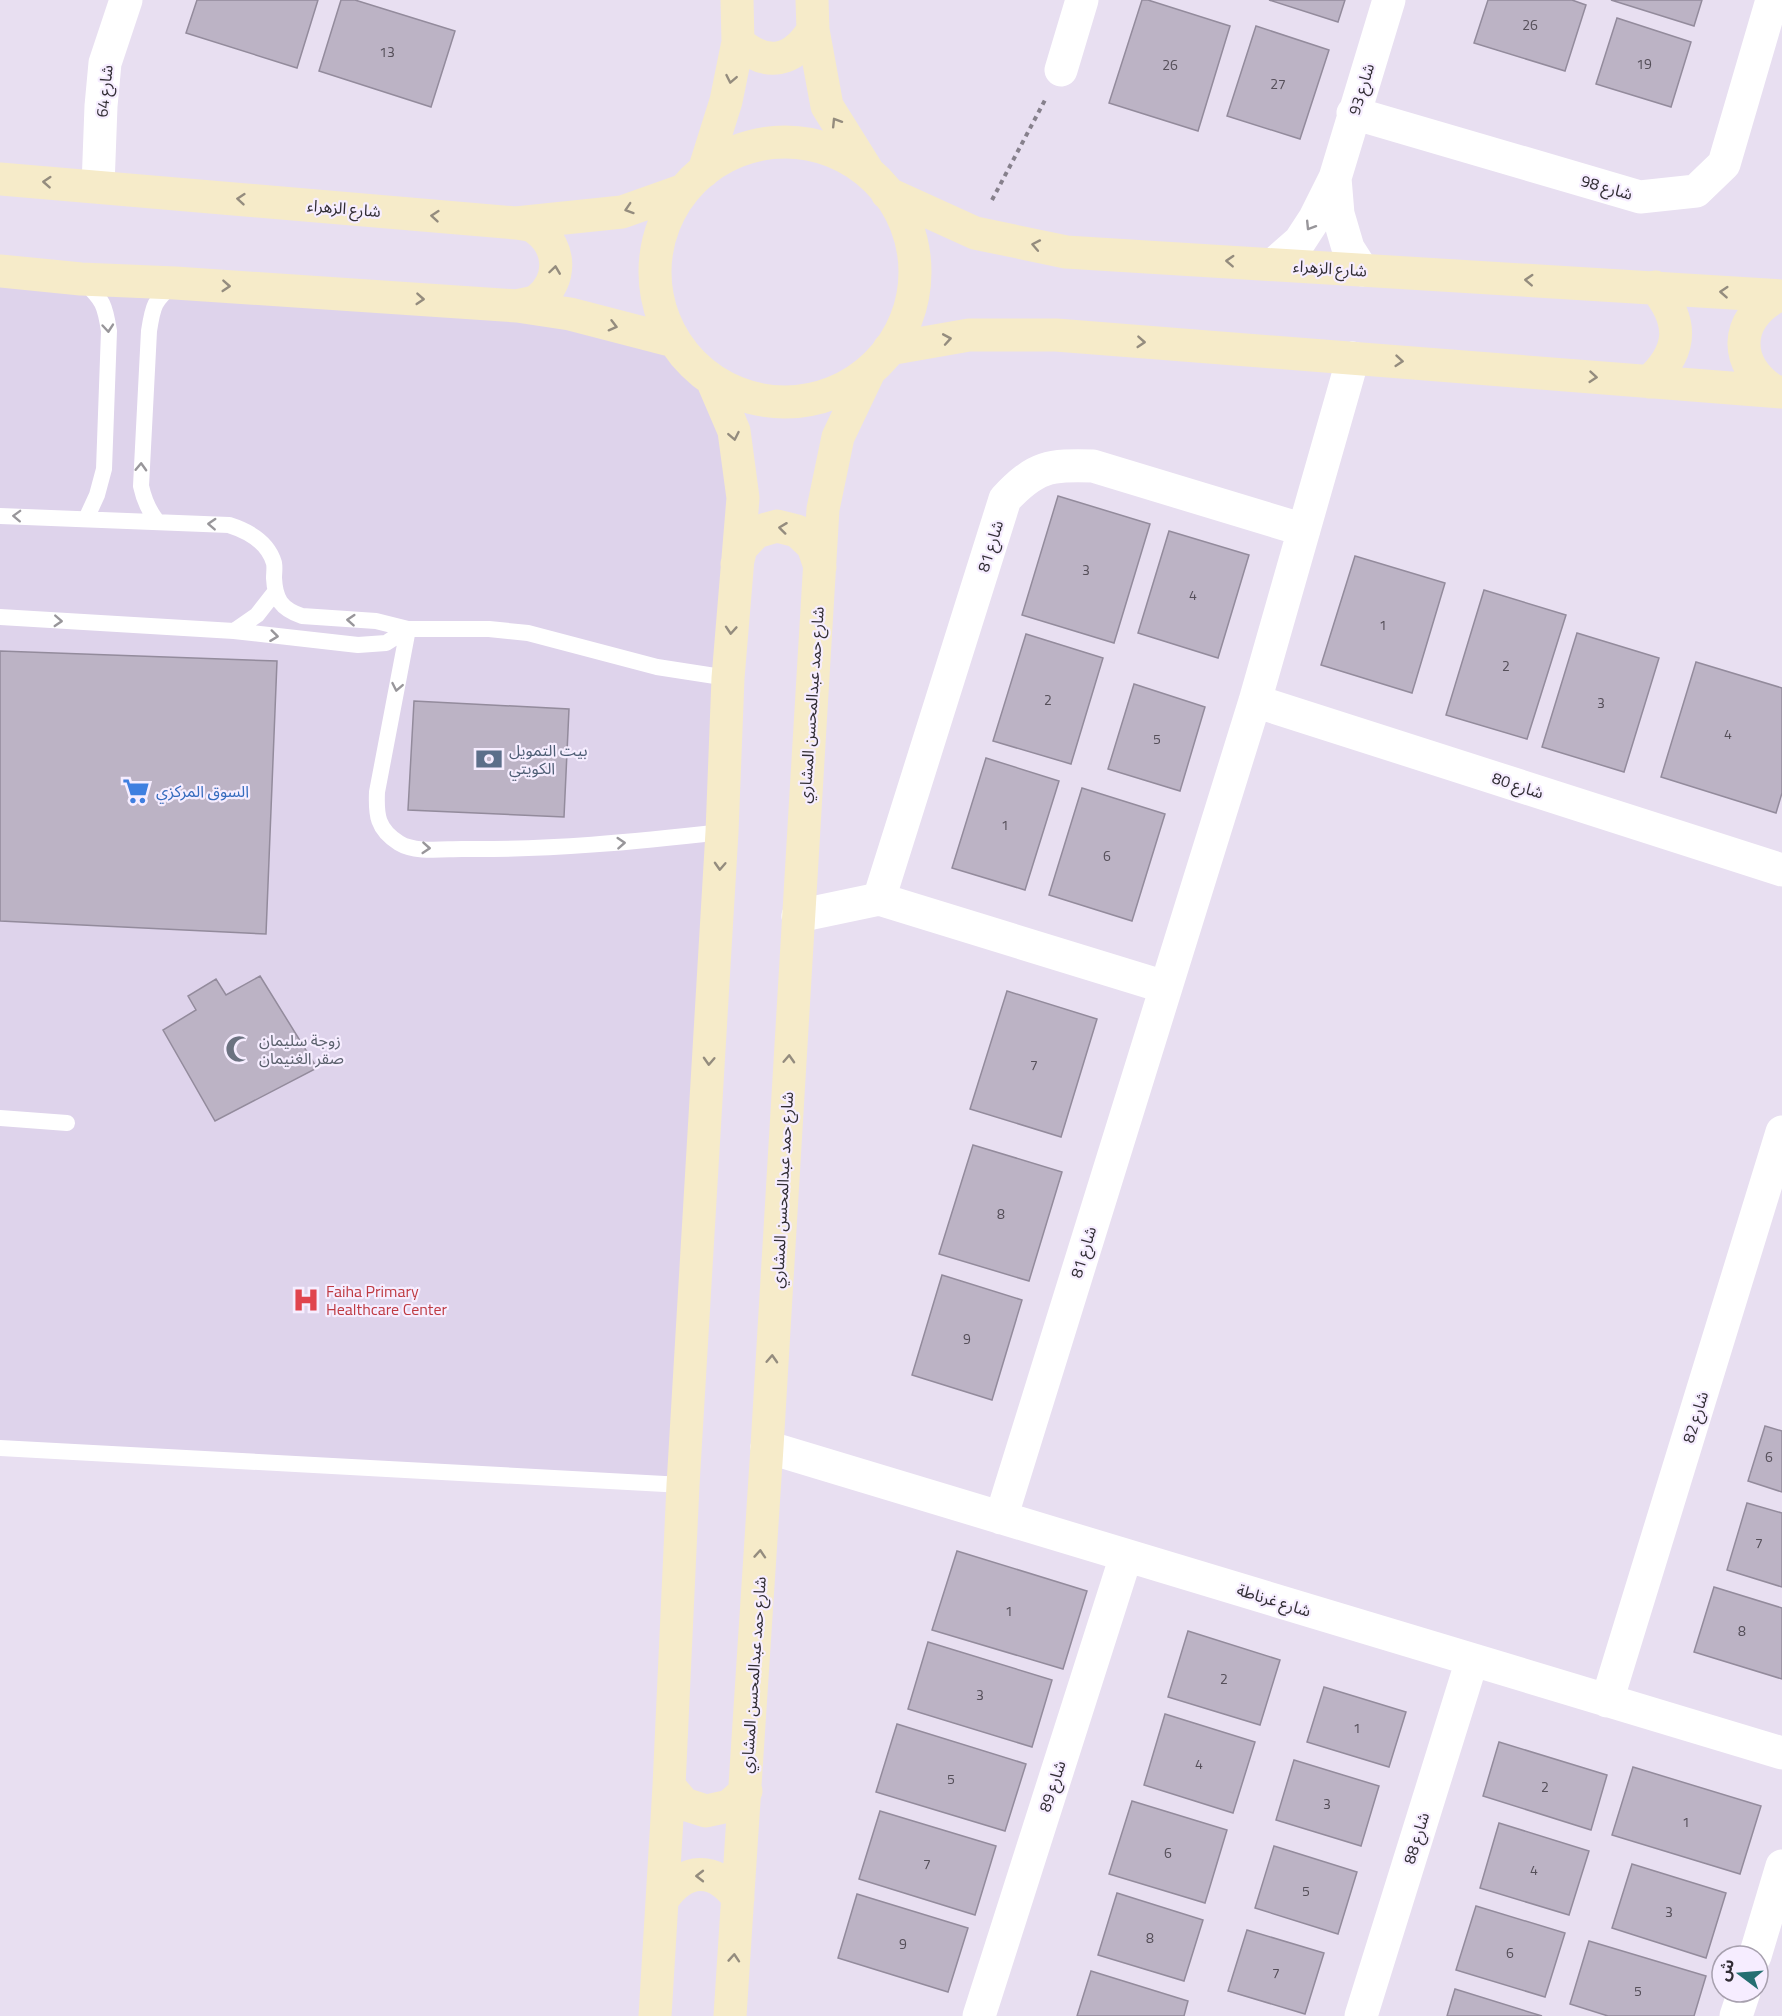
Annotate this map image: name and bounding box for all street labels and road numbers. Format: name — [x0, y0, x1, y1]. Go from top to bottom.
street label: شارع 93 — [1342, 60, 1381, 118]
street label: شارع 64 — [89, 64, 120, 119]
street label: شارع 98 — [1578, 168, 1636, 207]
street label: شارع الزهراء — [306, 193, 382, 224]
street label: شارع الزهراء — [1292, 253, 1368, 284]
street label: شارع 81 — [971, 517, 1010, 575]
street label: شارع حمد عبدالمحسن المشاري — [792, 606, 831, 804]
street label: شارع 80 — [1489, 765, 1547, 805]
street label: شارع حمد عبدالمحسن المشاري — [765, 1091, 800, 1289]
street label: شارع 81 — [1064, 1223, 1103, 1281]
street label: شارع 82 — [1676, 1388, 1715, 1446]
street label: شارع حمد عبدالمحسن المشاري — [734, 1576, 773, 1774]
street label: شارع غرناطة — [1234, 1577, 1314, 1624]
street label: شارع 89 — [1032, 1757, 1072, 1815]
street label: شارع 88 — [1397, 1809, 1436, 1867]

